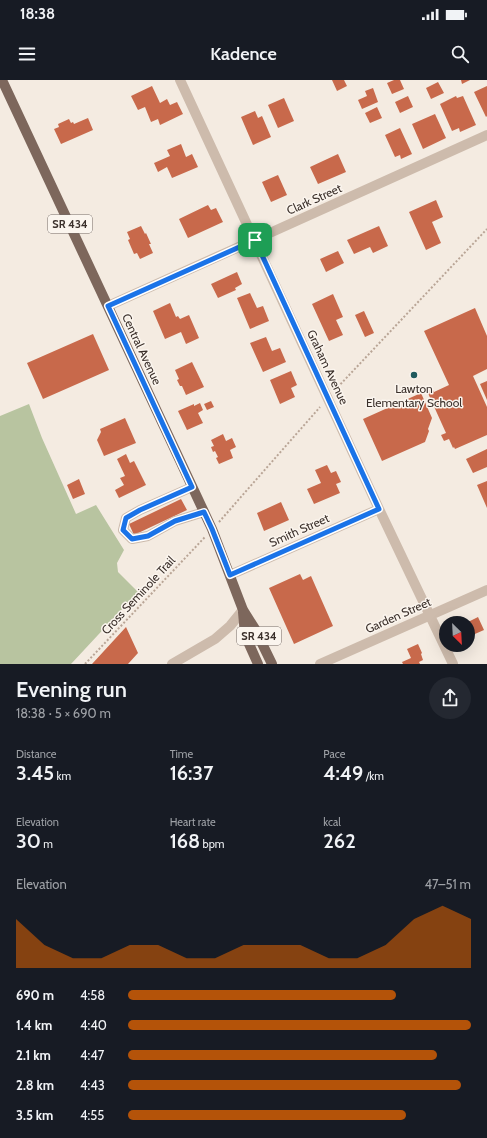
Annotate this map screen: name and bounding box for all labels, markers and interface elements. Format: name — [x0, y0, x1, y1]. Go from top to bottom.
text: 18:38 — [20, 5, 55, 23]
icon: menu — [16, 43, 38, 65]
text: Kadence — [210, 43, 277, 65]
icon: search — [449, 43, 471, 65]
street label: Clark Street — [284, 180, 344, 218]
road number: SR 434 — [48, 215, 92, 233]
pin — [238, 223, 272, 257]
icon: arrive — [244, 229, 266, 251]
street label: Central Avenue — [119, 311, 165, 387]
street label: Graham Avenue — [304, 327, 352, 407]
marker: Lawton Elementary School — [409, 370, 419, 380]
place label: Lawton Elementary School — [366, 381, 462, 410]
street label: Smith Street — [267, 510, 331, 550]
street label: Cross Seminole Trail — [98, 553, 178, 637]
street label: Garden Street — [363, 594, 433, 636]
north arrow — [439, 616, 475, 652]
map controls — [439, 616, 475, 652]
road number: SR 434 — [237, 627, 281, 645]
text: Evening run — [16, 676, 127, 703]
button: share — [429, 677, 471, 719]
text: 18:38 · 5 × 690 m — [16, 705, 111, 721]
text: Distance — [16, 747, 57, 761]
text: Time — [170, 747, 193, 761]
text: Pace — [323, 747, 345, 761]
text: 3.45 — [16, 761, 54, 785]
text: 16:37 — [170, 761, 213, 785]
text: 4:49 — [323, 761, 363, 785]
text: km — [54, 769, 71, 783]
text: /km — [363, 769, 384, 783]
text: Elevation — [16, 815, 59, 829]
text: Heart rate — [170, 815, 216, 829]
text: kcal — [323, 815, 341, 829]
text: 30 — [16, 829, 41, 853]
text: 168 — [170, 829, 200, 853]
text: 262 — [323, 829, 356, 853]
text: m — [41, 837, 53, 851]
text: bpm — [200, 837, 224, 851]
text: Elevation — [16, 876, 67, 892]
text: 47–51 m — [424, 876, 471, 892]
text: 690 m — [16, 987, 54, 1003]
text: 4:58 — [80, 987, 105, 1003]
text: 1.4 km — [16, 1017, 52, 1033]
text: 4:40 — [80, 1017, 107, 1033]
text: 2.1 km — [16, 1047, 51, 1063]
text: 4:47 — [80, 1047, 104, 1063]
text: 2.8 km — [16, 1077, 54, 1093]
text: 4:43 — [80, 1077, 105, 1093]
text: 3.5 km — [16, 1107, 53, 1123]
text: 4:55 — [80, 1107, 104, 1123]

